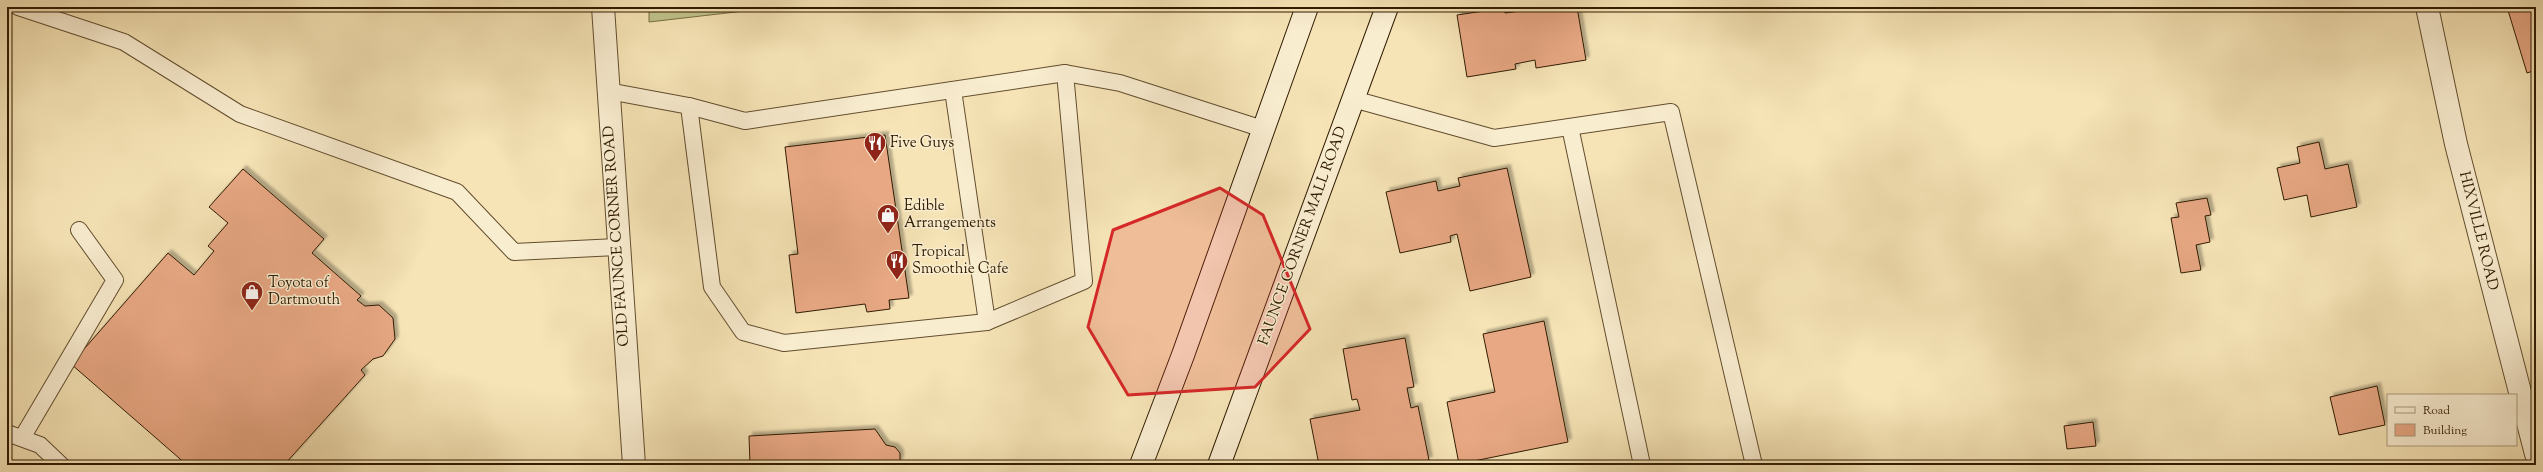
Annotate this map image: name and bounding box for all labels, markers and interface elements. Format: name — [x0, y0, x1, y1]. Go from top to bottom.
street label: FAUNCE CORNER MALL ROAD — [1254, 123, 1353, 348]
street label: OLD FAUNCE CORNER ROAD — [599, 125, 635, 347]
restaurant icon: Five Guys — [862, 130, 888, 163]
place label: Five Guys — [890, 133, 954, 154]
street label: HIXVILLE ROAD — [2453, 169, 2503, 293]
place label: Edible Arrangements — [904, 196, 996, 234]
shop icon: Edible Arrangements — [875, 202, 901, 235]
place label: Tropical Smoothie Cafe — [912, 242, 1009, 280]
restaurant icon: Tropical Smoothie Cafe — [884, 248, 910, 281]
place label: Toyota of Dartmouth — [268, 273, 341, 311]
shop icon: Toyota of Dartmouth — [239, 279, 265, 312]
legend — [2387, 394, 2517, 446]
text: Road — [2423, 402, 2450, 420]
text: Building — [2423, 422, 2467, 440]

